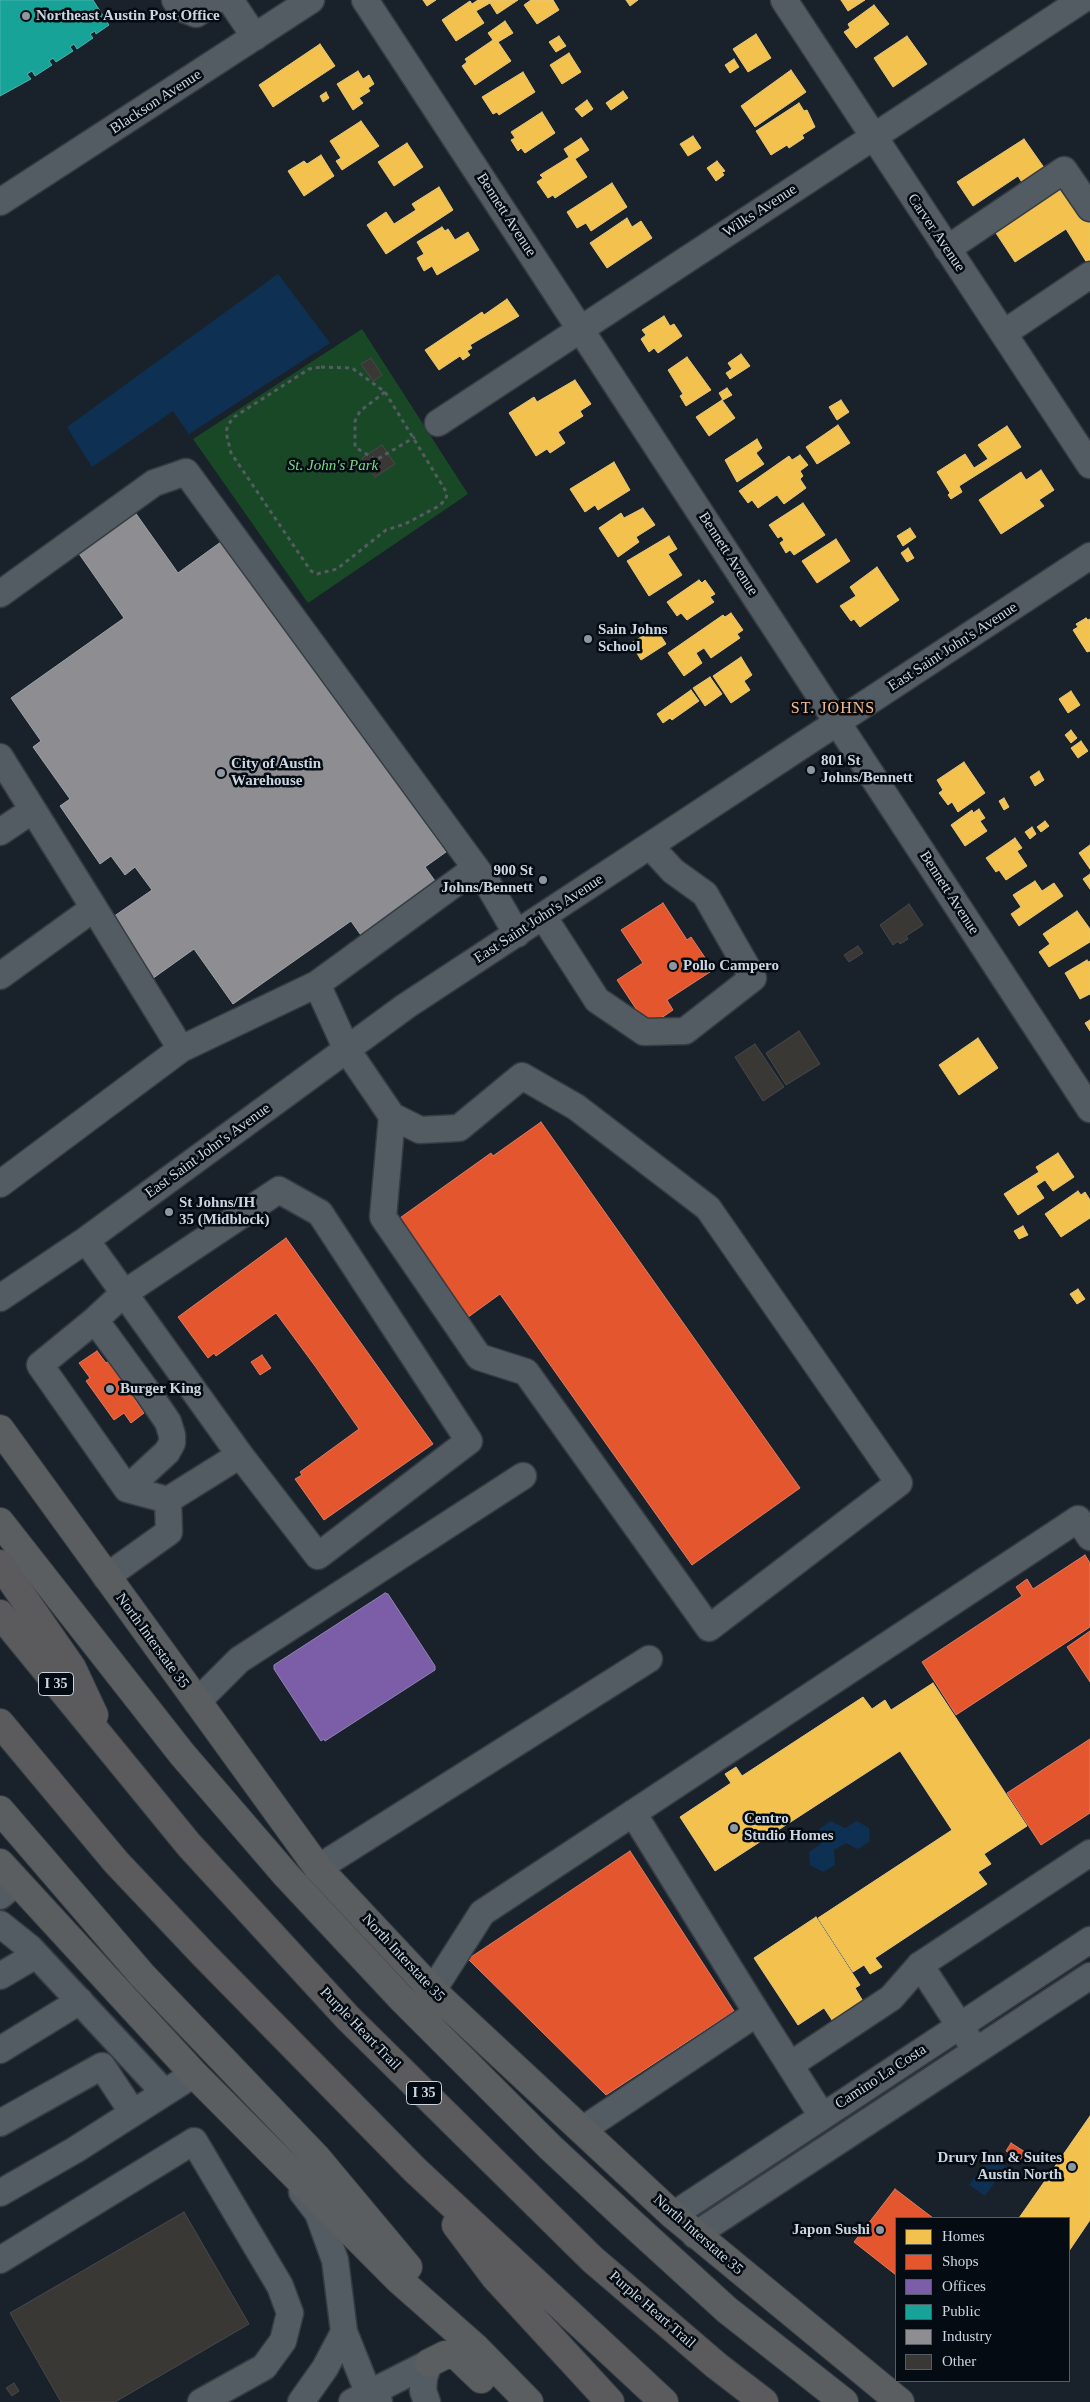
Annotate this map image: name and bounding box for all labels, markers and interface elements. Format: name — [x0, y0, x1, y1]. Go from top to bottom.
place label: Northeast Austin Post Office — [36, 7, 220, 25]
marker: Northeast Austin Post Office — [20, 10, 32, 22]
street label: Blackson Avenue — [107, 66, 205, 138]
street label: Bennett Avenue — [472, 170, 540, 260]
street label: Wilks Avenue — [720, 180, 800, 242]
street label: Carver Avenue — [903, 191, 969, 275]
park label: St. John's Park — [288, 457, 378, 475]
street label: Bennett Avenue — [694, 509, 762, 599]
street label: East Saint John's Avenue — [885, 599, 1021, 695]
place label: Sain Johns School — [598, 621, 668, 656]
marker: Sain Johns School — [582, 633, 594, 645]
district label: ST. JOHNS — [790, 699, 876, 719]
place label: 801 St Johns/Bennett — [821, 752, 913, 787]
place label: City of Austin Warehouse — [231, 755, 321, 790]
marker: 801 St Johns/Bennett — [805, 764, 817, 776]
marker: City of Austin Warehouse — [215, 767, 227, 779]
street label: Bennett Avenue — [915, 848, 983, 938]
place label: 900 St Johns/Bennett — [441, 862, 533, 897]
street label: East Saint John's Avenue — [471, 871, 607, 967]
marker: 900 St Johns/Bennett — [537, 874, 549, 886]
place label: Pollo Campero — [683, 957, 779, 975]
marker: Pollo Campero — [667, 960, 679, 972]
street label: East Saint John's Avenue — [142, 1100, 274, 1202]
place label: St Johns/IH 35 (Midblock) — [179, 1194, 269, 1229]
marker: St Johns/IH 35 (Midblock) — [163, 1206, 175, 1218]
place label: Burger King — [120, 1380, 201, 1398]
marker: Burger King — [104, 1383, 116, 1395]
street label: North Interstate 35 — [111, 1590, 193, 1692]
road number: I 35 — [38, 1672, 74, 1696]
place label: Centro Studio Homes — [744, 1810, 834, 1845]
marker: Centro Studio Homes — [728, 1822, 740, 1834]
street label: North Interstate 35 — [358, 1910, 448, 2006]
street label: Purple Heart Trail — [316, 1984, 404, 2074]
street label: Camino La Costa — [832, 2041, 930, 2113]
road number: I 35 — [406, 2082, 442, 2104]
place label: Drury Inn & Suites Austin North — [937, 2149, 1062, 2184]
marker: Drury Inn & Suites Austin North — [1066, 2161, 1078, 2173]
street label: North Interstate 35 — [649, 2191, 747, 2279]
legend — [895, 2217, 1070, 2382]
place label: Japon Sushi — [792, 2221, 870, 2239]
marker: Japon Sushi — [874, 2224, 886, 2236]
text: Homes — [942, 2228, 985, 2244]
text: Shops — [942, 2253, 979, 2269]
street label: Purple Heart Trail — [605, 2268, 699, 2352]
text: Offices — [942, 2278, 986, 2294]
text: Public — [942, 2303, 980, 2319]
text: Industry — [942, 2328, 992, 2344]
text: Other — [942, 2353, 976, 2369]

